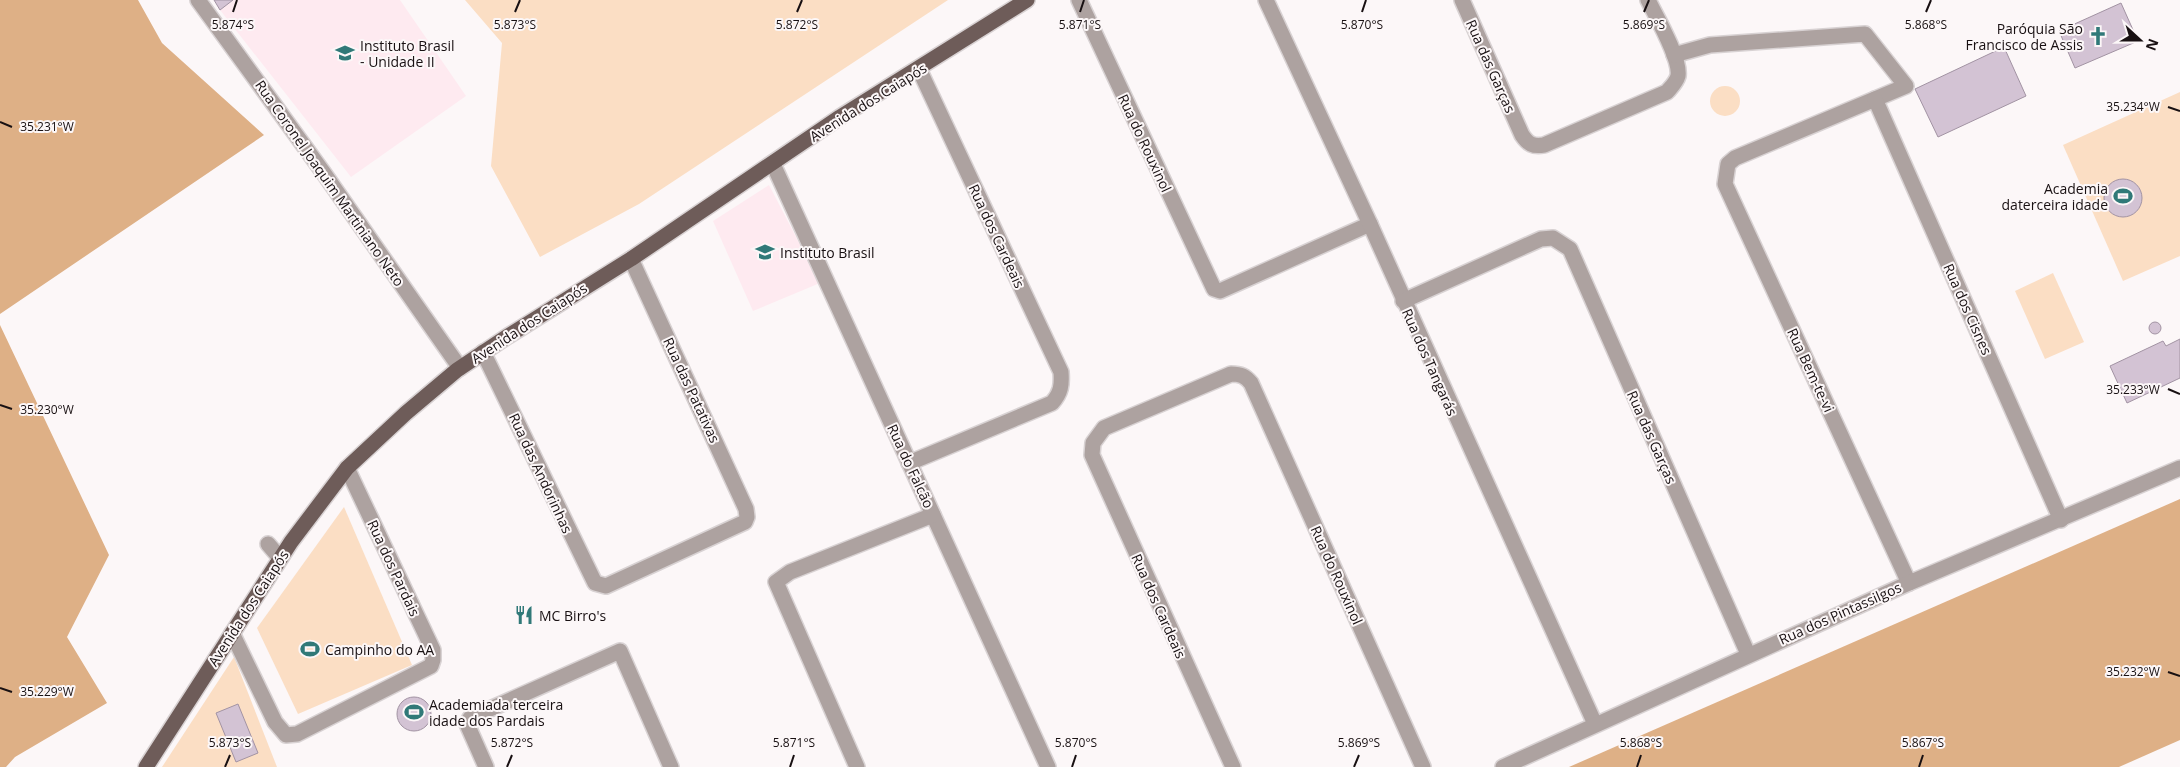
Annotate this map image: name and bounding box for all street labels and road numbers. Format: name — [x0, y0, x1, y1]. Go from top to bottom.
street label: Rua das Garças — [1462, 16, 1520, 116]
street label: Avenida dos Caiapós — [806, 58, 930, 146]
street label: Rua Coronel Joaquim Martiniano Neto — [251, 76, 409, 290]
street label: Rua do Rouxinol — [1114, 91, 1176, 195]
street label: Rua dos Cardeais — [965, 181, 1030, 291]
street label: Rua dos Cisnes — [1939, 260, 1997, 358]
street label: Avenida dos Caiapós — [467, 278, 591, 368]
street label: Rua dos Tangarás — [1398, 305, 1462, 419]
street label: Rua Bem-te-vi — [1783, 325, 1839, 415]
street label: Rua das Patativas — [659, 334, 725, 446]
street label: Rua das Garças — [1623, 387, 1681, 487]
street label: Rua das Andorinhas — [505, 410, 577, 536]
street label: Rua do Falcão — [883, 421, 939, 511]
street label: Rua dos Pardais — [363, 517, 425, 620]
street label: Rua do Rouxinol — [1307, 523, 1367, 627]
street label: Avenida dos Caiapós — [203, 546, 293, 670]
street label: Rua dos Cardeais — [1127, 551, 1191, 662]
street label: Rua dos Pintassilgos — [1776, 577, 1905, 649]

